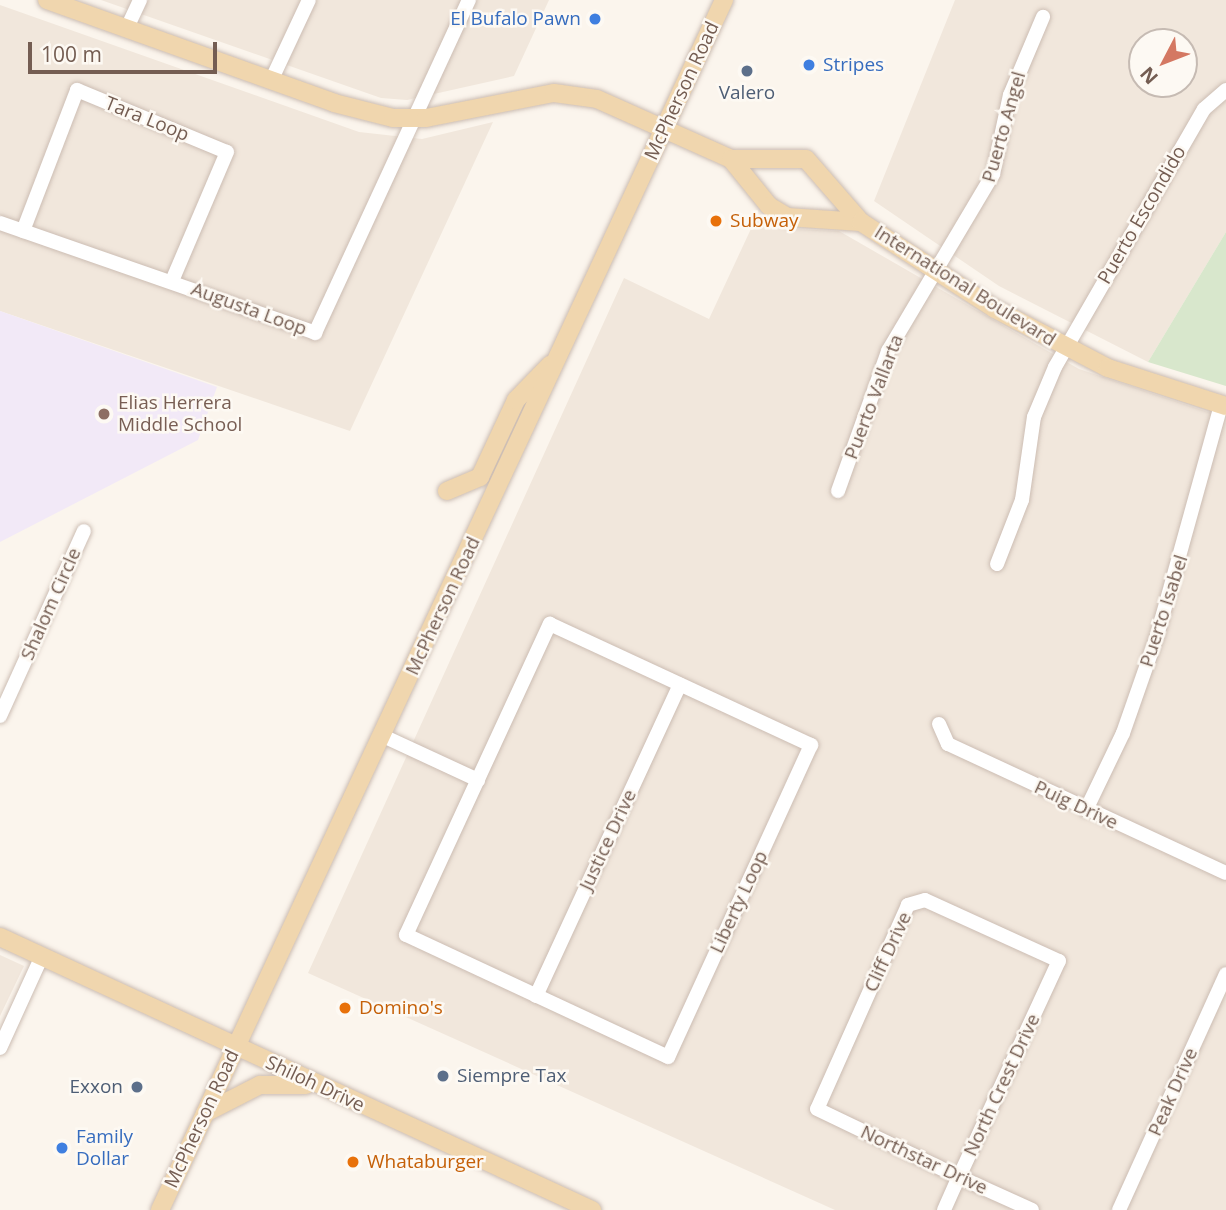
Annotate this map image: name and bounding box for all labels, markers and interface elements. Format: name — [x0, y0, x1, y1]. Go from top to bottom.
place label: El Bufalo Pawn — [450, 8, 581, 30]
marker: El Bufalo Pawn — [587, 11, 603, 27]
street label: McPherson Road — [640, 18, 724, 164]
scale bar — [32, 28, 220, 72]
north arrow — [1128, 28, 1198, 98]
text: 100 m — [41, 40, 102, 68]
place label: Stripes — [823, 54, 884, 76]
marker: Stripes — [801, 57, 817, 73]
text: N — [1134, 61, 1164, 90]
marker: Valero — [739, 63, 755, 79]
street label: Puerto Angel — [977, 69, 1031, 185]
place label: Valero — [719, 82, 775, 104]
street label: Tara Loop — [102, 92, 192, 146]
street label: Puerto Escondido — [1093, 142, 1191, 288]
place label: Subway — [730, 210, 798, 232]
marker: Subway — [708, 213, 724, 229]
street label: International Boulevard — [870, 221, 1060, 351]
street label: Augusta Loop — [188, 278, 310, 340]
street label: Puerto Vallarta — [840, 331, 908, 463]
place label: Elias Herrera Middle School — [118, 392, 242, 436]
marker: Elias Herrera Middle School — [96, 406, 112, 422]
street label: McPherson Road — [401, 533, 485, 679]
street label: Shalom Circle — [16, 544, 86, 664]
street label: Puerto Isabel — [1135, 552, 1193, 670]
street label: Puig Drive — [1031, 776, 1121, 834]
street label: Justice Drive — [575, 786, 641, 894]
street label: Liberty Loop — [705, 847, 773, 957]
street label: Cliff Drive — [860, 908, 916, 996]
place label: Domino's — [359, 997, 443, 1019]
marker: Domino's — [337, 1000, 353, 1016]
street label: North Crest Drive — [959, 1010, 1045, 1160]
street label: Peak Drive — [1143, 1044, 1203, 1140]
street label: McPherson Road — [160, 1046, 244, 1192]
street label: Shiloh Drive — [262, 1051, 368, 1117]
place label: Siempre Tax — [457, 1065, 566, 1087]
marker: Siempre Tax — [435, 1068, 451, 1084]
place label: Exxon — [69, 1076, 123, 1098]
marker: Exxon — [129, 1079, 145, 1095]
street label: Northstar Drive — [857, 1121, 991, 1199]
place label: Family Dollar — [76, 1126, 133, 1170]
marker: Family Dollar — [54, 1140, 70, 1156]
place label: Whataburger — [367, 1151, 484, 1173]
marker: Whataburger — [345, 1154, 361, 1170]

